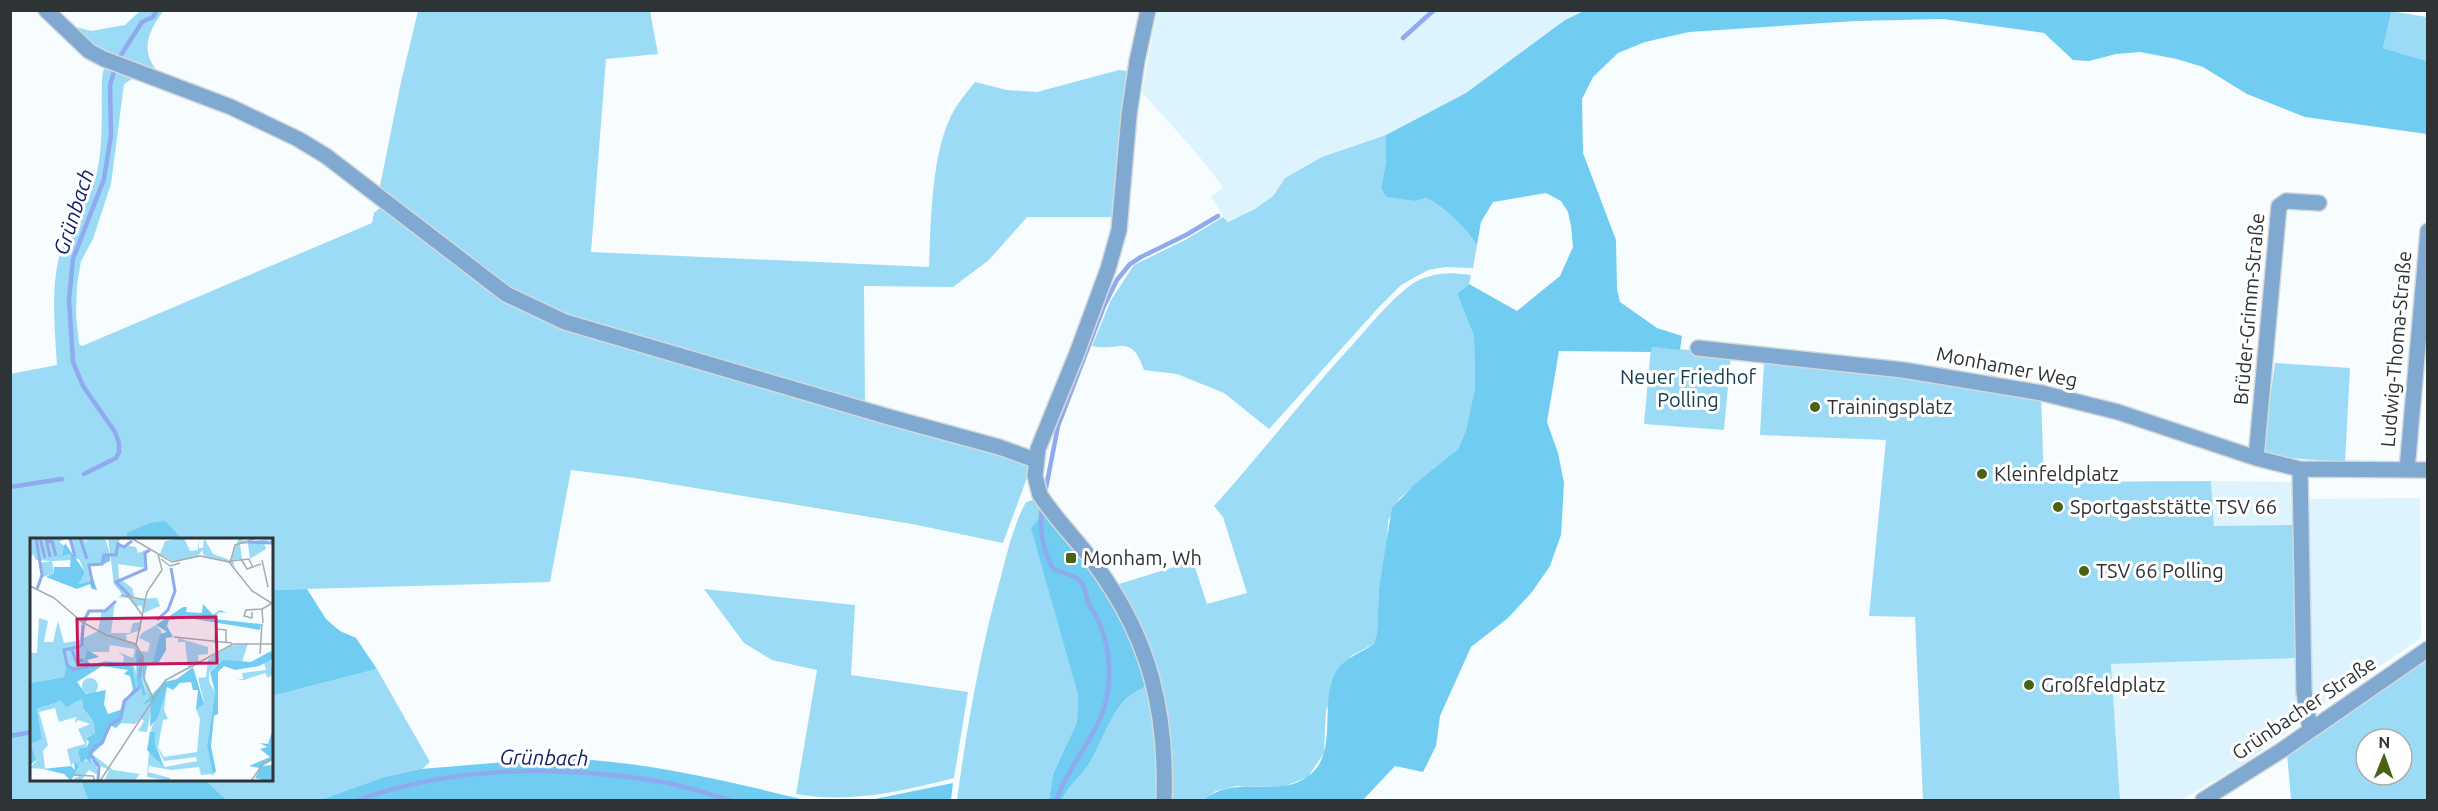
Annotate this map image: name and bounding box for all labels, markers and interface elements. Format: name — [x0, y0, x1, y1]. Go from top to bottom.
water label: Grünbach — [48, 166, 98, 258]
street label: Brüder-Grimm-Straße — [2229, 212, 2268, 406]
street label: Ludwig-Thoma-Straße — [2375, 250, 2416, 448]
street label: Monhamer Weg — [1935, 342, 2080, 391]
park label: Neuer Friedhof Polling — [1620, 365, 1756, 411]
place label: Trainingsplatz — [1827, 395, 1952, 418]
marker: Trainingsplatz — [1808, 400, 1822, 414]
place label: Kleinfeldplatz — [1994, 462, 2119, 485]
marker: Kleinfeldplatz — [1975, 467, 1989, 481]
place label: Sportgaststätte TSV 66 — [2070, 495, 2277, 518]
marker: Sportgaststätte TSV 66 — [2051, 500, 2065, 514]
inset map — [30, 538, 273, 781]
place label: Monham, Wh — [1083, 546, 1202, 569]
marker: Monham, Wh — [1064, 551, 1078, 565]
place label: TSV 66 Polling — [2096, 559, 2224, 582]
marker: TSV 66 Polling — [2077, 564, 2091, 578]
street label: Grünbacher Straße — [2227, 651, 2380, 764]
place label: Großfeldplatz — [2041, 673, 2165, 696]
marker: Großfeldplatz — [2022, 678, 2036, 692]
north arrow — [2354, 727, 2414, 787]
text: N — [2378, 733, 2390, 751]
water label: Grünbach — [499, 744, 589, 770]

